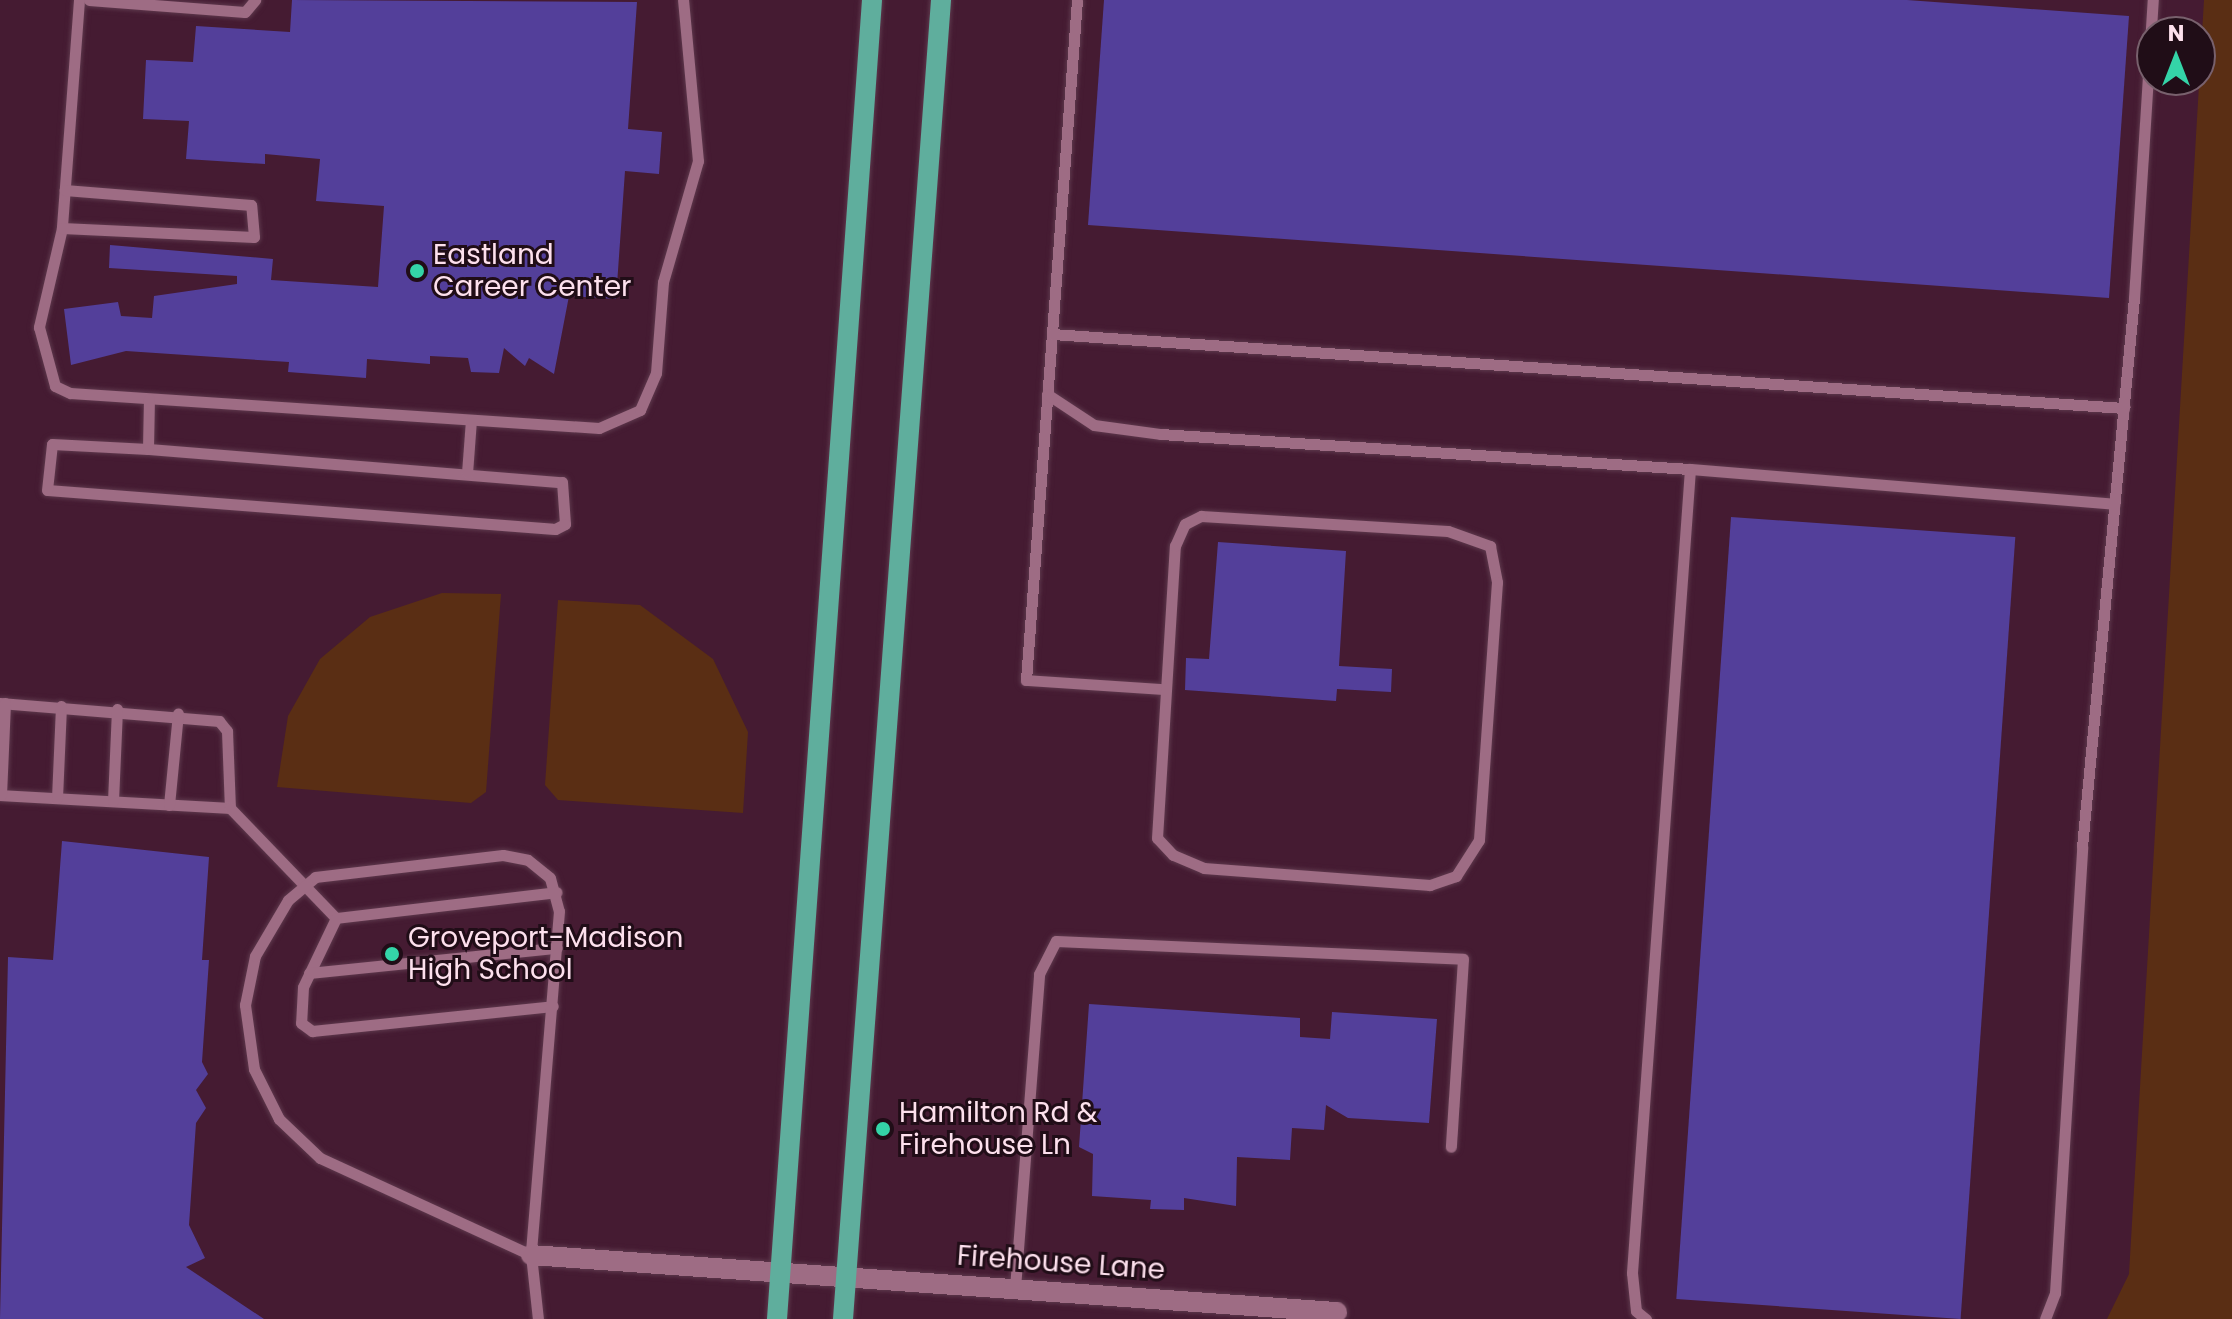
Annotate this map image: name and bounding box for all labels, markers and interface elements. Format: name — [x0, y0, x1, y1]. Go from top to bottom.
north arrow — [2136, 16, 2216, 96]
text: N — [2168, 18, 2184, 49]
place label: Eastland Career Center — [433, 238, 632, 304]
marker: Eastland Career Center — [408, 262, 426, 280]
place label: Groveport-Madison High School — [408, 921, 683, 987]
marker: Groveport-Madison High School — [383, 945, 401, 963]
place label: Hamilton Rd & Firehouse Ln — [899, 1096, 1098, 1162]
marker: Hamilton Rd & Firehouse Ln — [874, 1120, 892, 1138]
street label: Firehouse Lane — [956, 1239, 1166, 1287]

